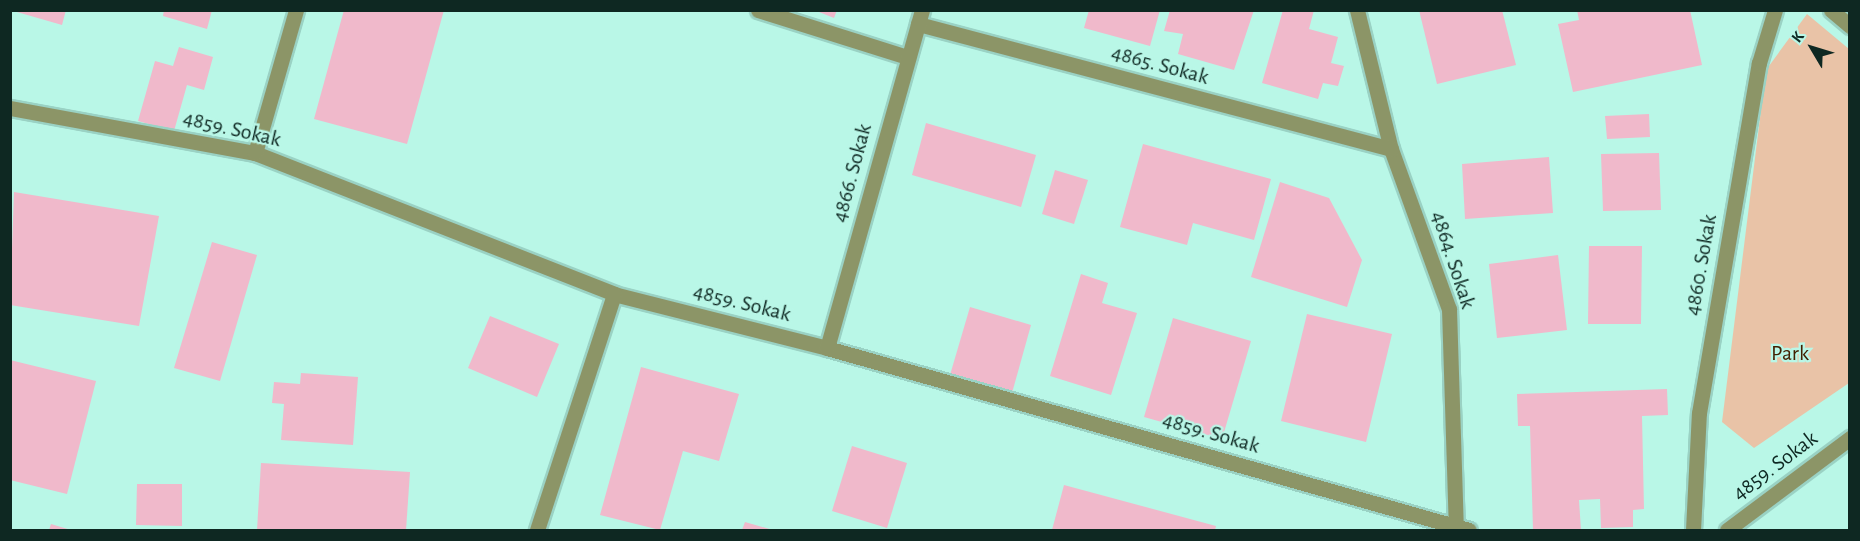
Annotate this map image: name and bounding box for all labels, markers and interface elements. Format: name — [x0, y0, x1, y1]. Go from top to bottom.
north arrow — [1782, 18, 1842, 78]
text: K — [1789, 28, 1807, 46]
street label: 4865. Sokak — [1108, 39, 1212, 91]
street label: 4859. Sokak — [180, 105, 284, 153]
street label: 4866. Sokak — [826, 121, 878, 225]
street label: 4864. Sokak — [1425, 208, 1481, 312]
street label: 4860. Sokak — [1679, 212, 1723, 318]
street label: 4859. Sokak — [690, 278, 794, 328]
park label: Park — [1771, 341, 1809, 367]
street label: 4859. Sokak — [1159, 407, 1263, 459]
street label: 4859. Sokak — [1727, 425, 1823, 507]

